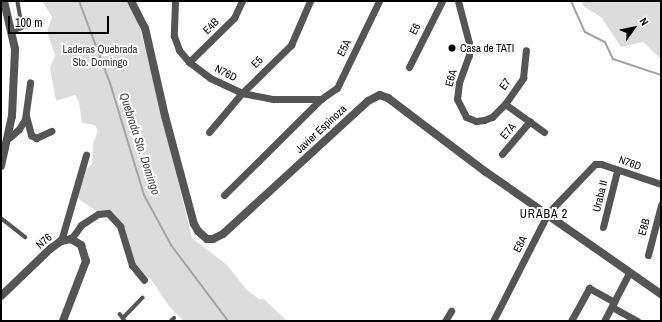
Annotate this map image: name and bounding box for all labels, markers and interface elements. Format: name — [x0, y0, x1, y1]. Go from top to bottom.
scale bar — [10, 8, 111, 34]
north arrow — [614, 8, 654, 48]
text: 100 m — [15, 15, 42, 31]
street label: E4B — [200, 15, 222, 37]
text: N — [636, 15, 652, 28]
street label: E6 — [407, 21, 423, 37]
street label: E5A — [334, 37, 354, 59]
place label: Casa de TATI — [460, 41, 514, 55]
park label: Laderas Quebrada Sto. Domingo — [62, 43, 138, 69]
marker: Casa de TATI — [447, 43, 457, 53]
street label: E5 — [248, 53, 266, 71]
street label: N76D — [213, 62, 239, 84]
street label: E6A — [442, 68, 460, 88]
street label: E7 — [496, 76, 514, 92]
water label: Quebrada Sto. Domingo — [116, 91, 162, 197]
street label: Javier Espinoza — [293, 102, 349, 156]
street label: E7A — [497, 120, 519, 142]
street label: N76D — [617, 153, 643, 173]
street label: Uraba II — [590, 179, 610, 213]
district label: URABA 2 — [519, 208, 569, 222]
street label: E8B — [635, 217, 653, 237]
street label: N76 — [33, 231, 55, 251]
street label: E8A — [510, 233, 530, 255]

